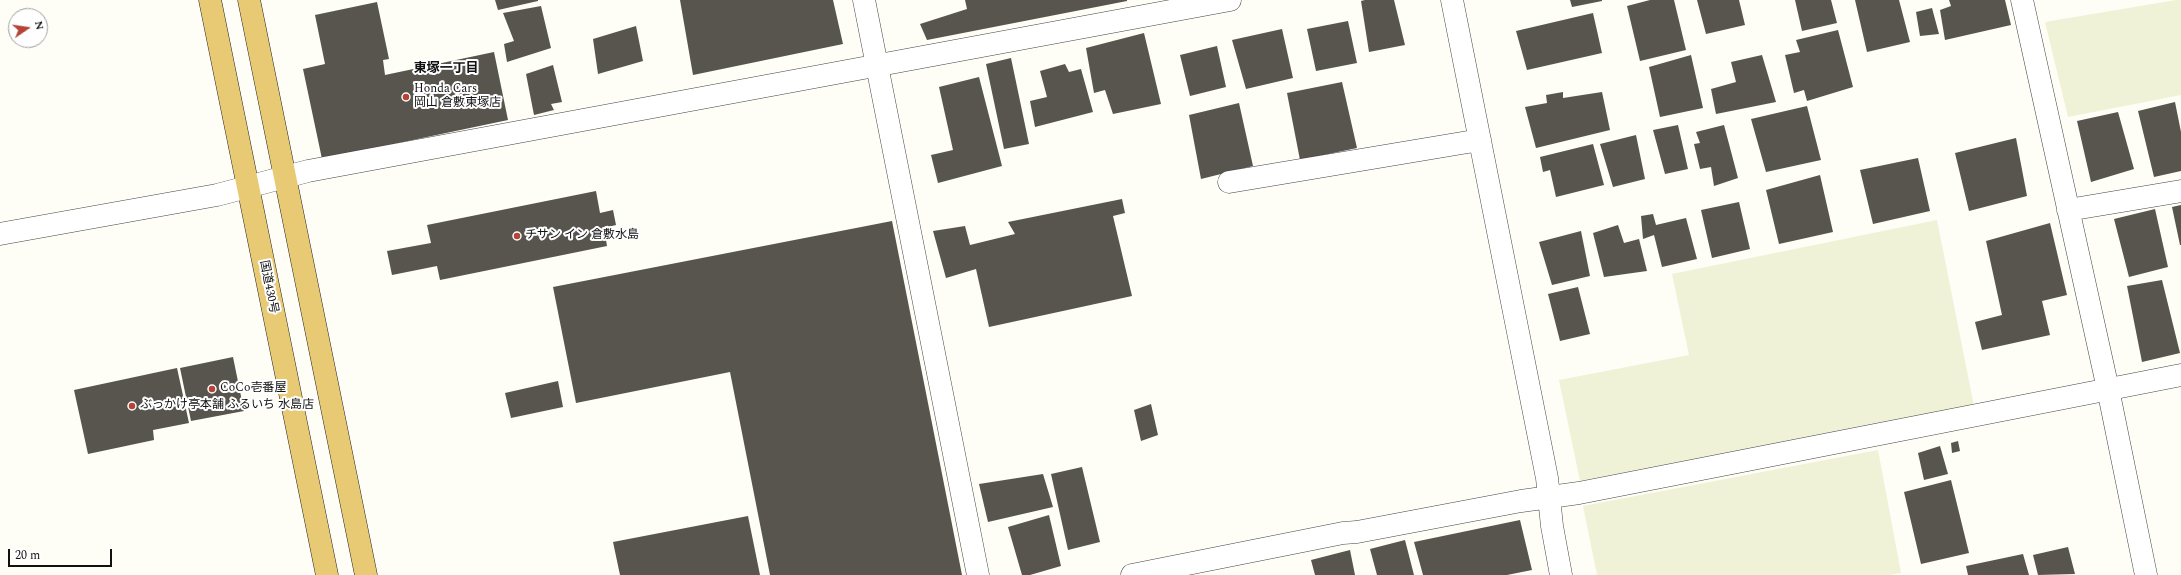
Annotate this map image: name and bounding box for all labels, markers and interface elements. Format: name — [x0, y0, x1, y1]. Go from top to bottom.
north arrow — [8, 8, 48, 48]
text: N — [30, 19, 48, 32]
district label: 東塚一丁目 — [414, 61, 478, 77]
place label: Honda Cars 岡山 倉敷東塚店 — [414, 83, 501, 111]
marker: Honda Cars 岡山 倉敷東塚店 — [401, 92, 411, 102]
place label: チサン イン 倉敷水島 — [525, 229, 639, 243]
marker: チサン イン 倉敷水島 — [512, 231, 522, 241]
street label: 国道430号 — [256, 259, 280, 315]
place label: CoCo壱番屋 — [220, 382, 286, 396]
marker: CoCo壱番屋 — [207, 384, 217, 394]
place label: ぶっかけ亭本舗 ふるいち 水島店 — [140, 399, 314, 413]
marker: ぶっかけ亭本舗 ふるいち 水島店 — [127, 401, 137, 411]
scale bar — [10, 541, 114, 567]
text: 20 m — [15, 546, 40, 565]

